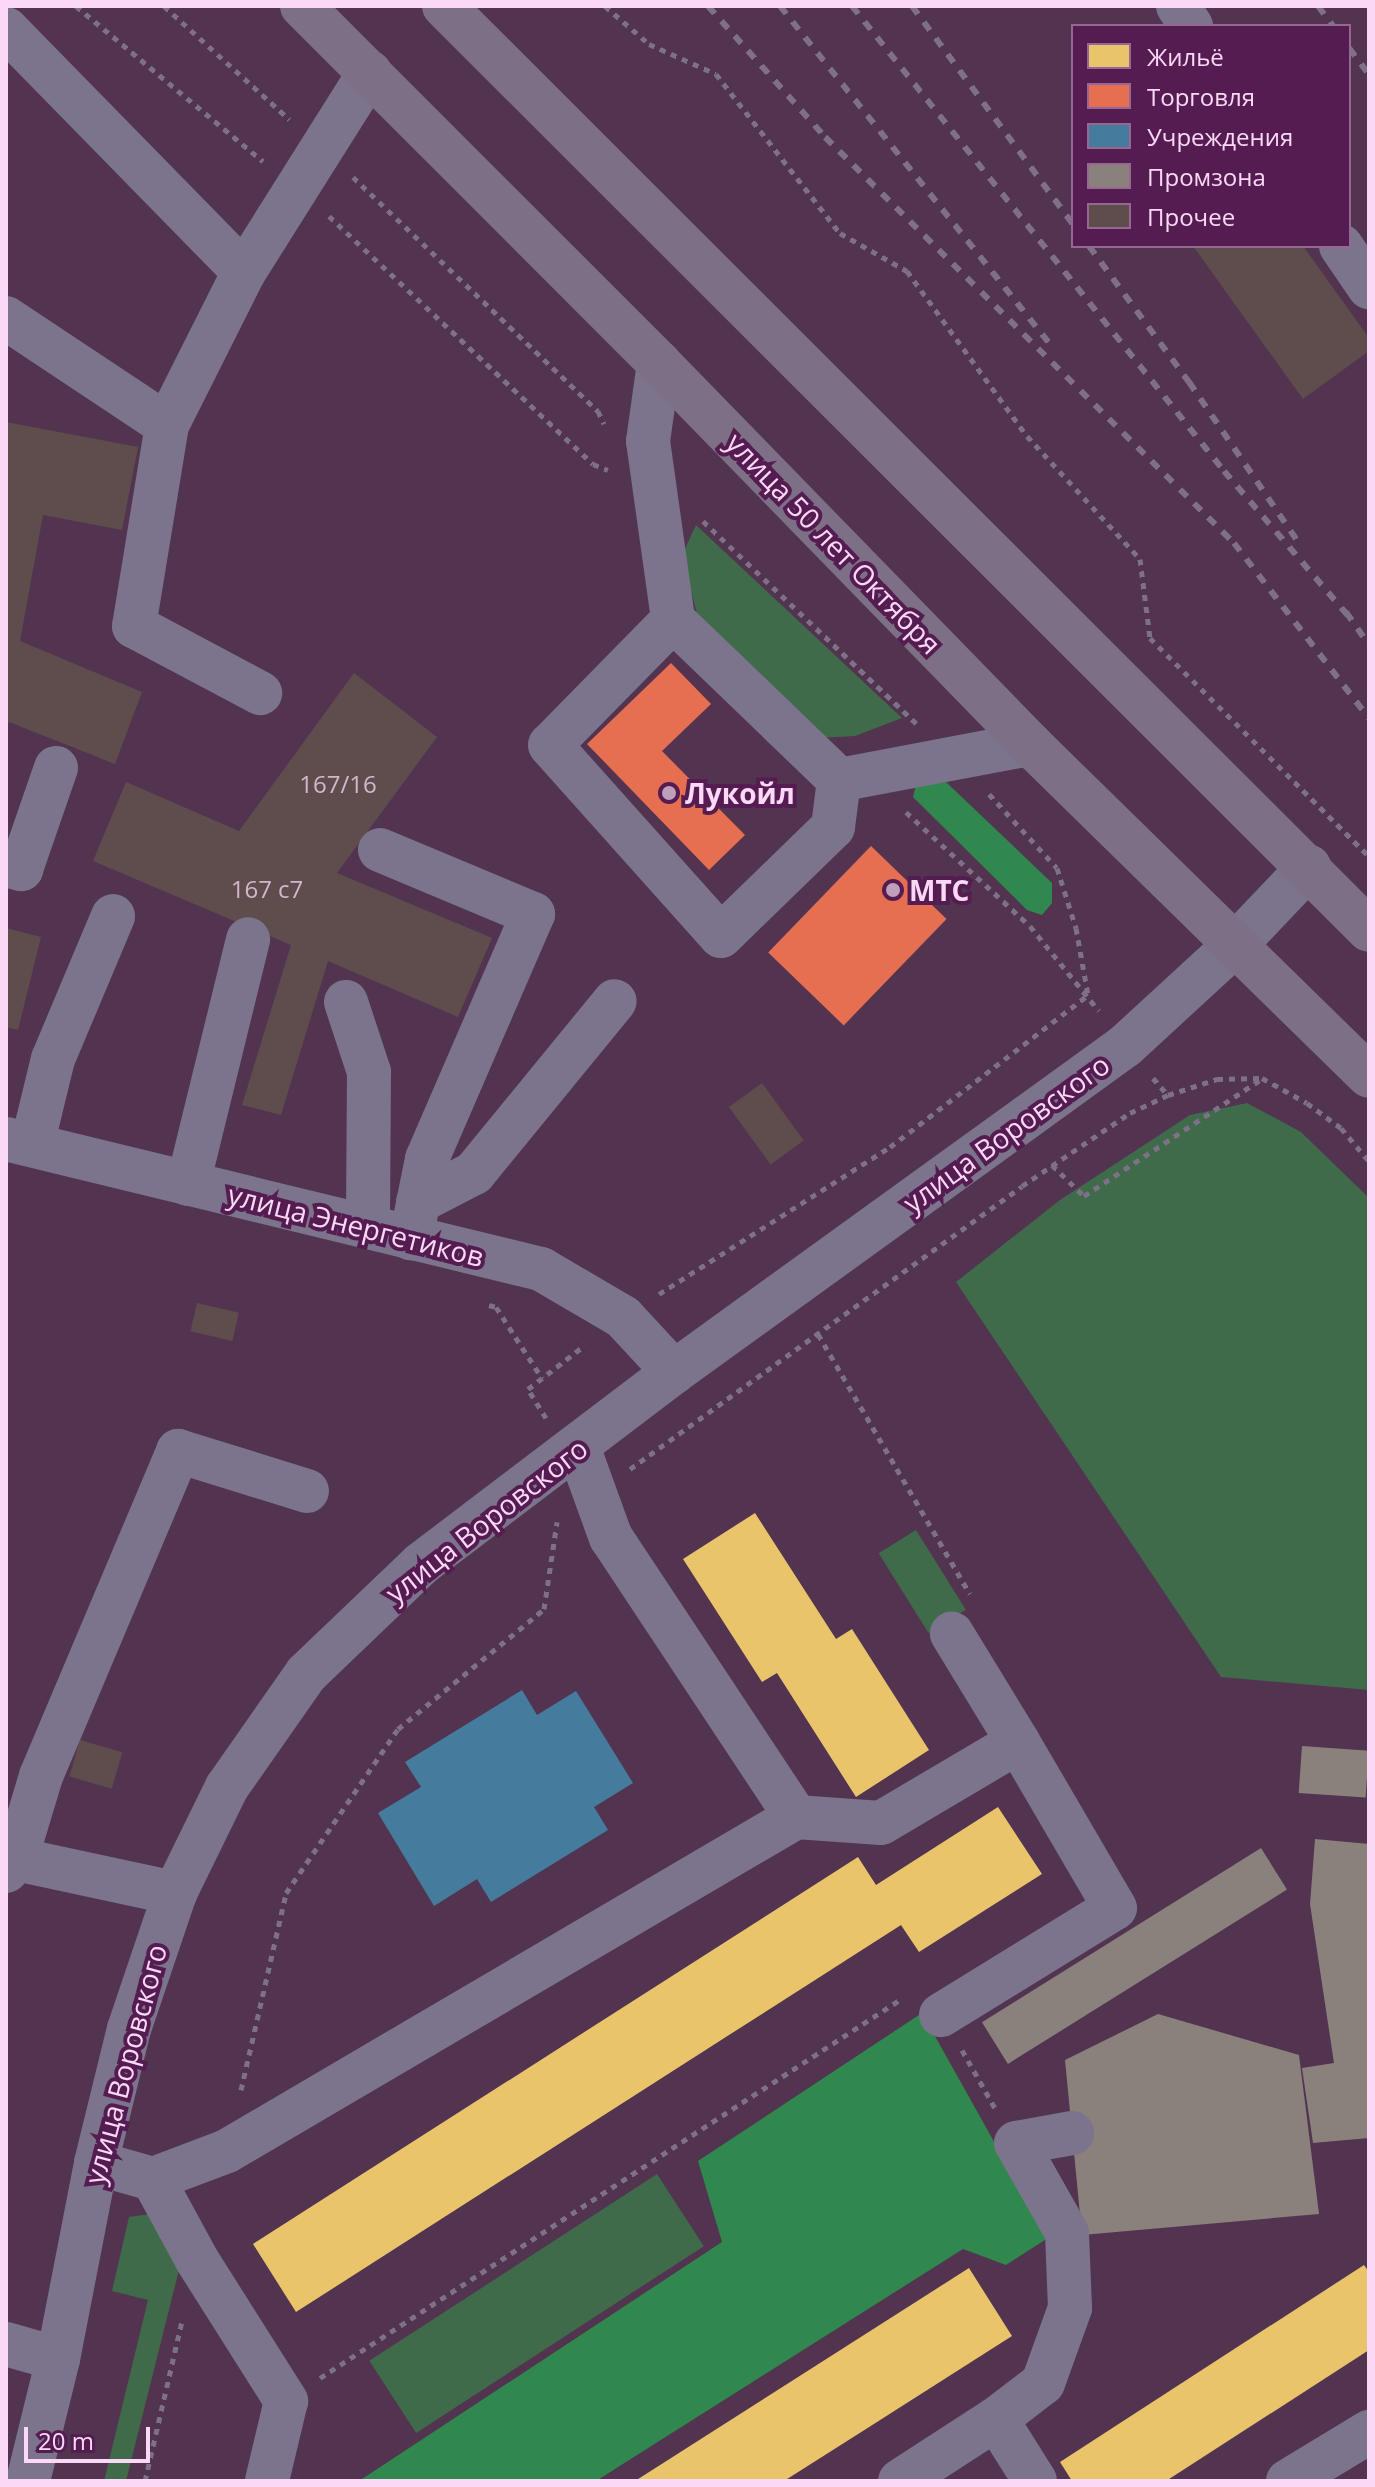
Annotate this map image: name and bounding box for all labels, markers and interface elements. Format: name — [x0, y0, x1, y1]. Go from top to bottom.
legend — [1071, 24, 1351, 248]
text: Жильё — [1147, 40, 1224, 73]
text: Торговля — [1147, 80, 1255, 113]
text: Учреждения — [1147, 120, 1293, 153]
text: Промзона — [1147, 160, 1266, 193]
text: Прочее — [1147, 200, 1235, 233]
street label: улица 50 лет Октября — [720, 426, 948, 660]
house number: 167/16 — [299, 770, 377, 798]
place label: Лукойл — [685, 776, 795, 810]
marker: Лукойл — [660, 784, 678, 802]
place label: МТС — [909, 873, 969, 907]
house number: 167 с7 — [231, 875, 303, 903]
marker: МТС — [884, 881, 902, 899]
street label: улица Воровского — [896, 1047, 1116, 1219]
street label: улица Энергетиков — [225, 1177, 487, 1273]
street label: улица Воровского — [378, 1431, 594, 1609]
street label: улица Воровского — [77, 1940, 173, 2188]
scale bar — [28, 2411, 154, 2461]
text: 20 m — [38, 2424, 94, 2457]

